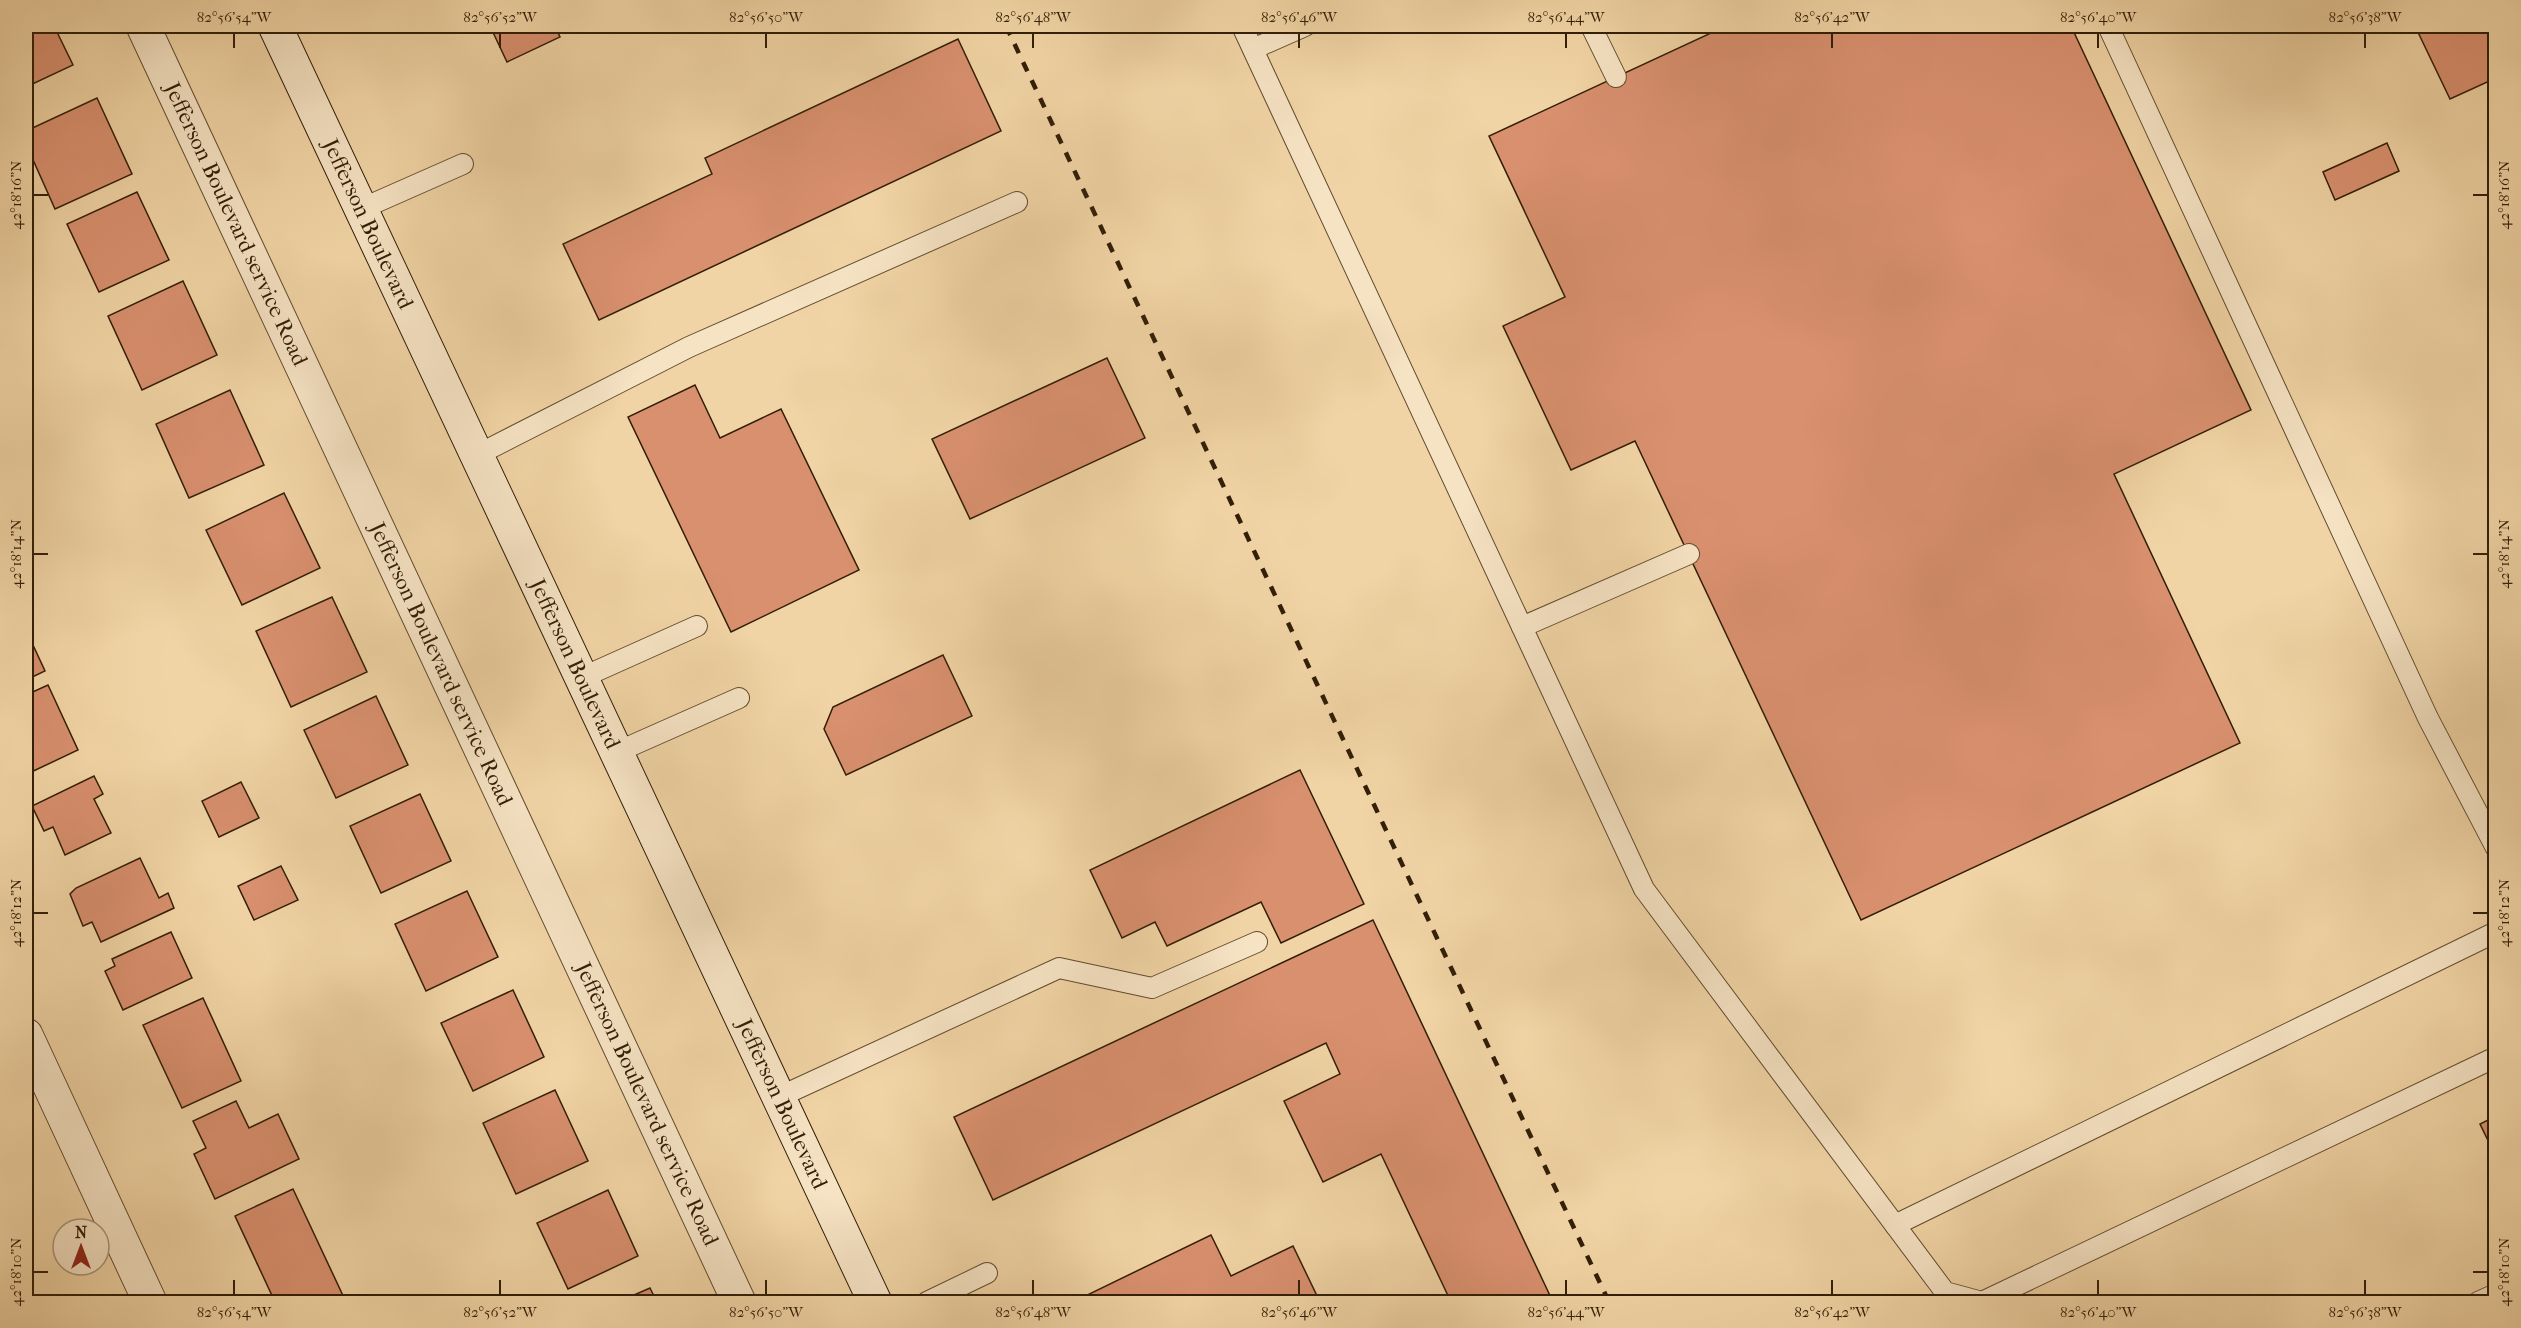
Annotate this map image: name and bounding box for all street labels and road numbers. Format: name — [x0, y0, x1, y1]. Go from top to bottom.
street label: Jefferson Boulevard service Road — [158, 76, 314, 371]
street label: Jefferson Boulevard — [316, 133, 419, 314]
street label: Jefferson Boulevard service Road — [363, 516, 519, 811]
street label: Jefferson Boulevard — [523, 573, 626, 754]
street label: Jefferson Boulevard service Road — [569, 956, 725, 1251]
street label: Jefferson Boulevard — [730, 1013, 833, 1194]

